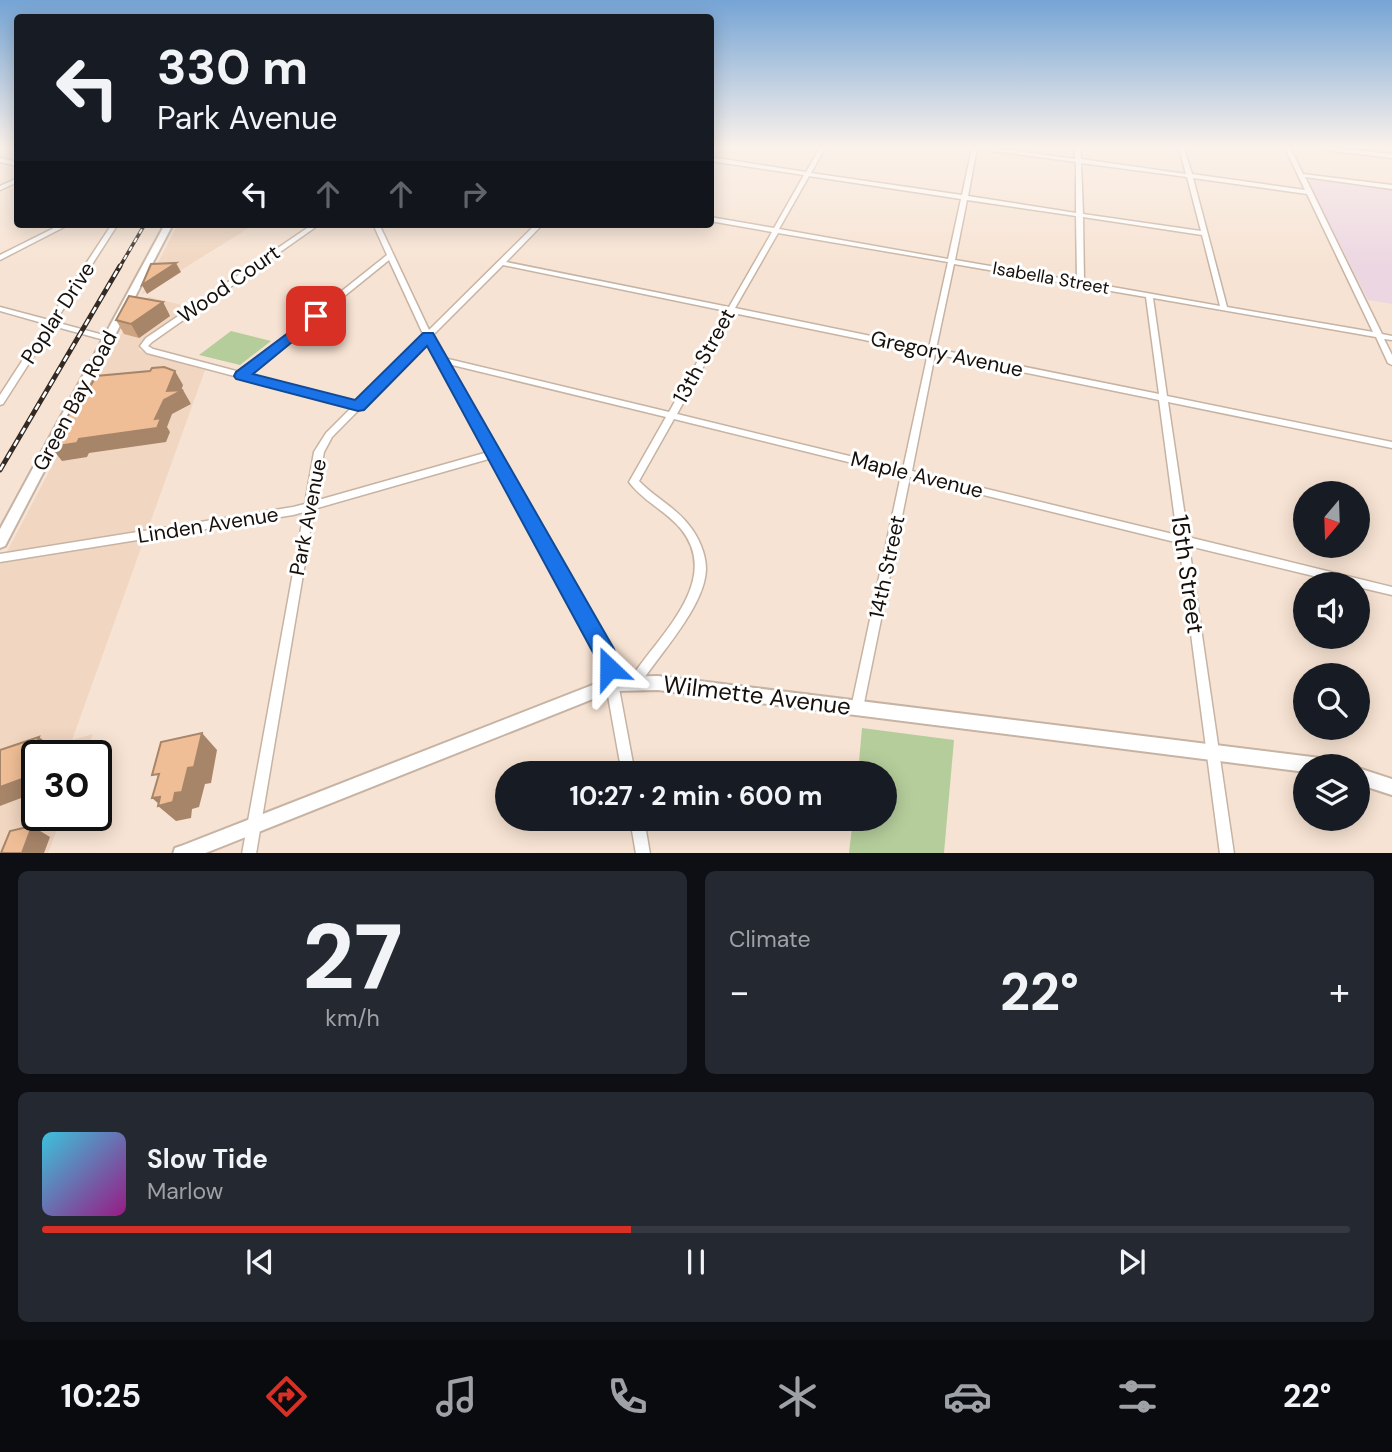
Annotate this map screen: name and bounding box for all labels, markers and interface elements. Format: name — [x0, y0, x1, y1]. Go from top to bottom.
text: 330 m — [157, 35, 308, 99]
icon: left — [42, 42, 133, 133]
text: Park Avenue — [157, 97, 337, 139]
icon: left — [236, 175, 274, 213]
icon: ahead — [309, 175, 347, 213]
icon: ahead — [382, 175, 420, 213]
icon: right — [455, 175, 493, 213]
street label: Wood Court — [172, 239, 286, 329]
street label: Isabella Street — [991, 256, 1111, 300]
street label: Poplar Drive — [15, 257, 101, 369]
pin — [286, 286, 346, 346]
icon: arrive — [297, 297, 335, 335]
street label: 13th Street — [666, 304, 742, 408]
street label: Gregory Avenue — [868, 324, 1026, 384]
street label: Green Bay Road — [26, 326, 124, 476]
street label: Maple Avenue — [848, 445, 986, 505]
street label: Park Avenue — [283, 456, 333, 578]
north arrow — [1293, 481, 1370, 558]
map controls — [1293, 481, 1370, 831]
street label: Linden Avenue — [136, 500, 281, 550]
street label: 14th Street — [862, 513, 912, 621]
street label: 15th Street — [1164, 513, 1212, 635]
button: sound — [1293, 572, 1370, 649]
position arrow — [572, 631, 646, 705]
button: search — [1293, 663, 1370, 740]
street label: Wilmette Avenue — [661, 668, 853, 722]
speed limit sign: 30 — [21, 740, 112, 831]
button: layers — [1293, 754, 1370, 831]
text: 10:27 · 2 min · 600 m — [569, 779, 823, 813]
text: 27 — [302, 898, 403, 1016]
text: Climate — [729, 924, 811, 954]
text: 22° — [1000, 958, 1079, 1026]
text: − — [729, 967, 750, 1017]
text: + — [1329, 967, 1350, 1017]
text: km/h — [325, 1003, 380, 1033]
text: Slow Tide — [147, 1142, 268, 1176]
text: Marlow — [147, 1176, 223, 1206]
icon: previous — [241, 1243, 279, 1281]
icon: pause — [677, 1243, 715, 1281]
icon: next — [1113, 1243, 1151, 1281]
icon: directions — [262, 1372, 311, 1421]
icon: music — [432, 1372, 481, 1421]
icon: phone — [603, 1372, 652, 1421]
icon: climate — [773, 1372, 822, 1421]
icon: car — [943, 1372, 992, 1421]
icon: filters — [1113, 1372, 1162, 1421]
text: 10:25 — [61, 1375, 141, 1417]
text: 22° — [1283, 1375, 1331, 1417]

